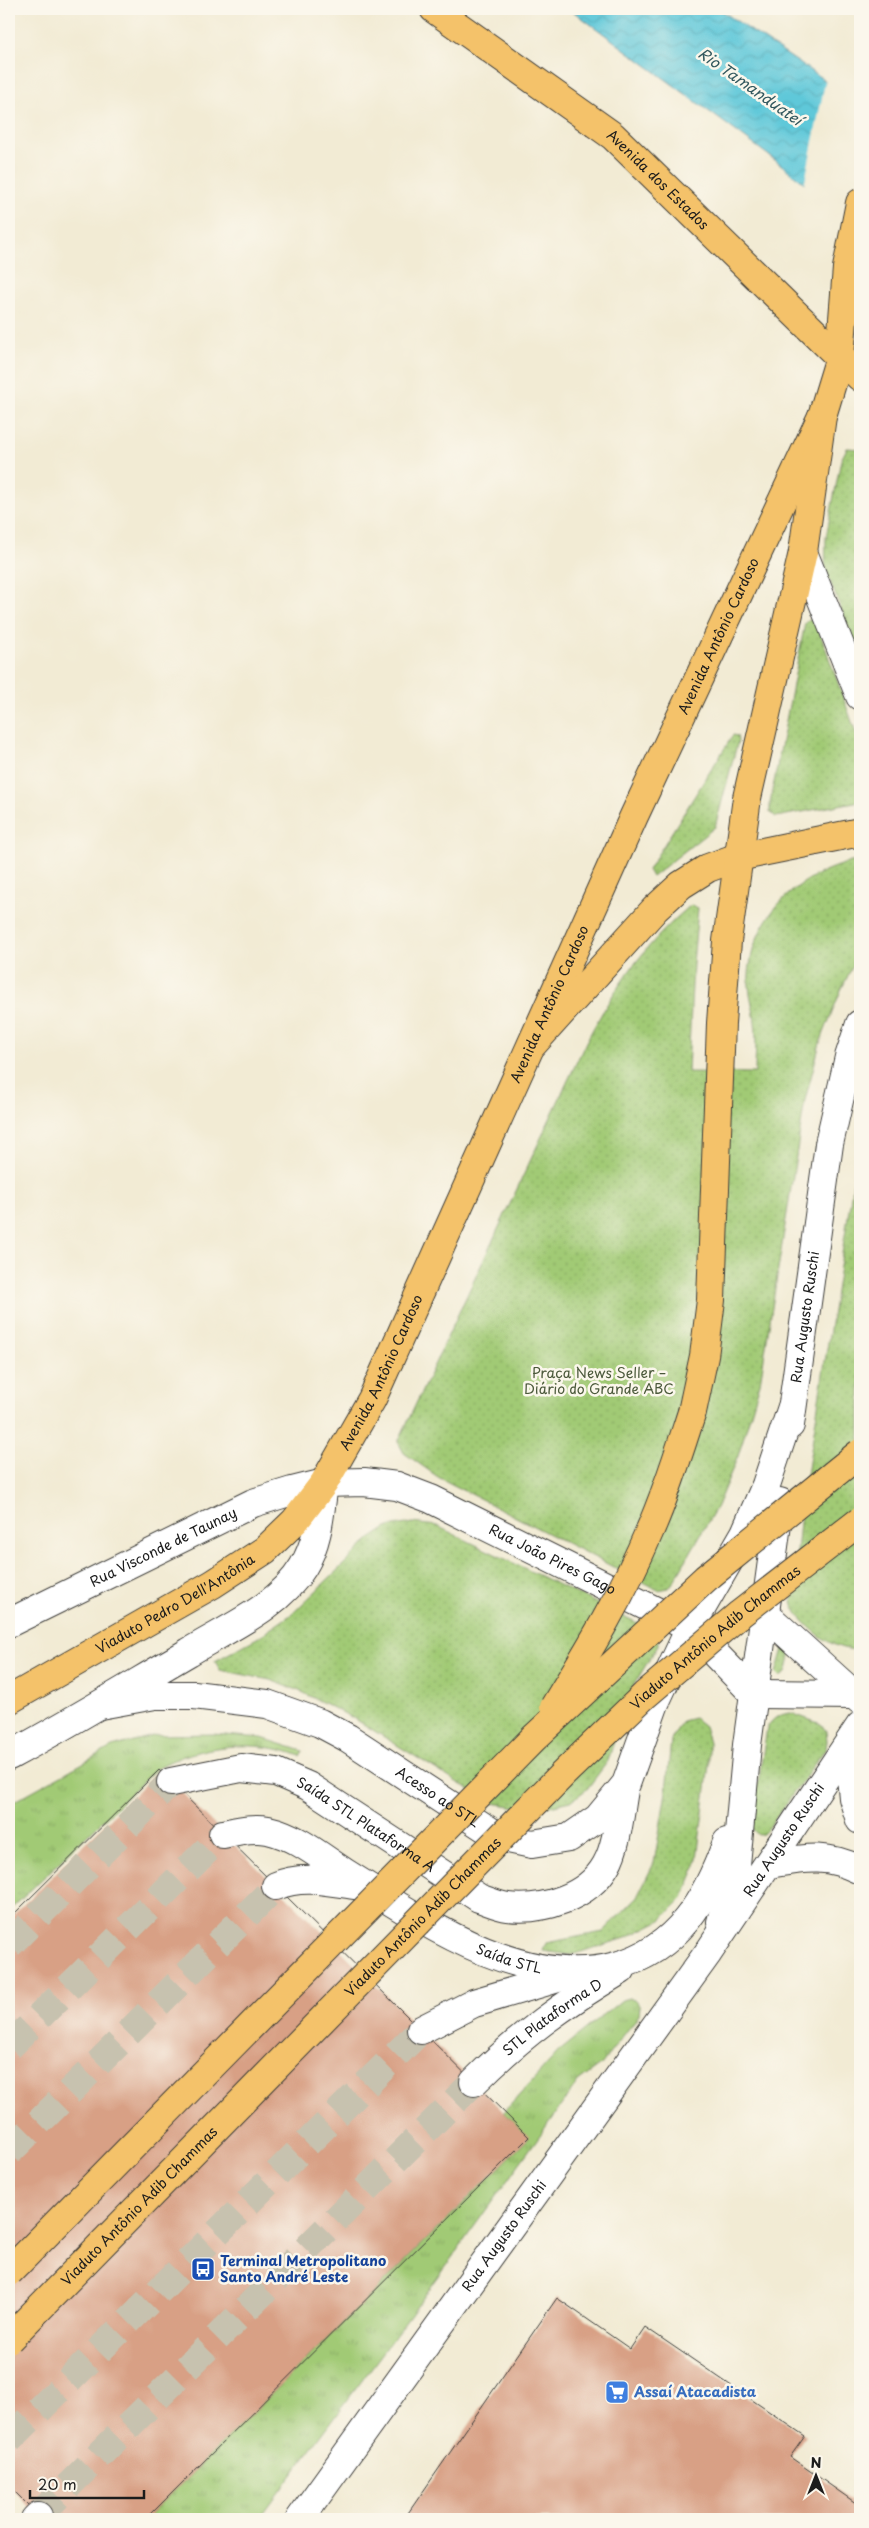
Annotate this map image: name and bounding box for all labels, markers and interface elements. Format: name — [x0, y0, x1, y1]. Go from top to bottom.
water label: Rio Tamanduateí — [694, 41, 811, 132]
street label: Avenida dos Estados — [603, 124, 714, 234]
street label: Avenida Antônio Cardoso — [672, 554, 764, 718]
street label: Avenida Antônio Cardoso — [504, 922, 594, 1086]
street label: Rua Augusto Ruschi — [785, 1250, 824, 1384]
street label: Avenida Antônio Cardoso — [334, 1291, 428, 1454]
park label: Praça News Seller – Diário do Grande ABC — [524, 1362, 674, 1399]
street label: Rua Visconde de Taunay — [86, 1502, 240, 1592]
street label: Rua João Pires Gago — [485, 1519, 620, 1600]
street label: Viaduto Pedro Dell'Antônia — [92, 1548, 259, 1659]
street label: Viaduto Antônio Adib Chammas — [625, 1560, 805, 1714]
street label: Acesso ao STL — [392, 1761, 484, 1832]
street label: Saída STL Plataforma A — [294, 1771, 440, 1877]
street label: Rua Augusto Ruschi — [738, 1778, 829, 1901]
street label: Viaduto Antônio Adib Chammas — [339, 1832, 506, 2001]
street label: Saída STL — [473, 1938, 544, 1978]
street label: STL Plataforma D — [497, 1973, 606, 2061]
street label: Viaduto Antônio Adib Chammas — [56, 2121, 222, 2290]
street label: Rua Augusto Ruschi — [456, 2176, 551, 2296]
place label: Terminal Metropolitano Santo André Leste — [220, 2250, 386, 2287]
bus stop icon: Terminal Metropolitano Santo André Leste — [190, 2256, 216, 2282]
supermarket icon: Assaí Atacadista — [604, 2379, 630, 2405]
place label: Assaí Atacadista — [633, 2381, 757, 2402]
north arrow — [792, 2450, 842, 2500]
text: N — [810, 2452, 822, 2473]
scale bar — [30, 2468, 144, 2500]
text: 20 m — [38, 2472, 77, 2495]

